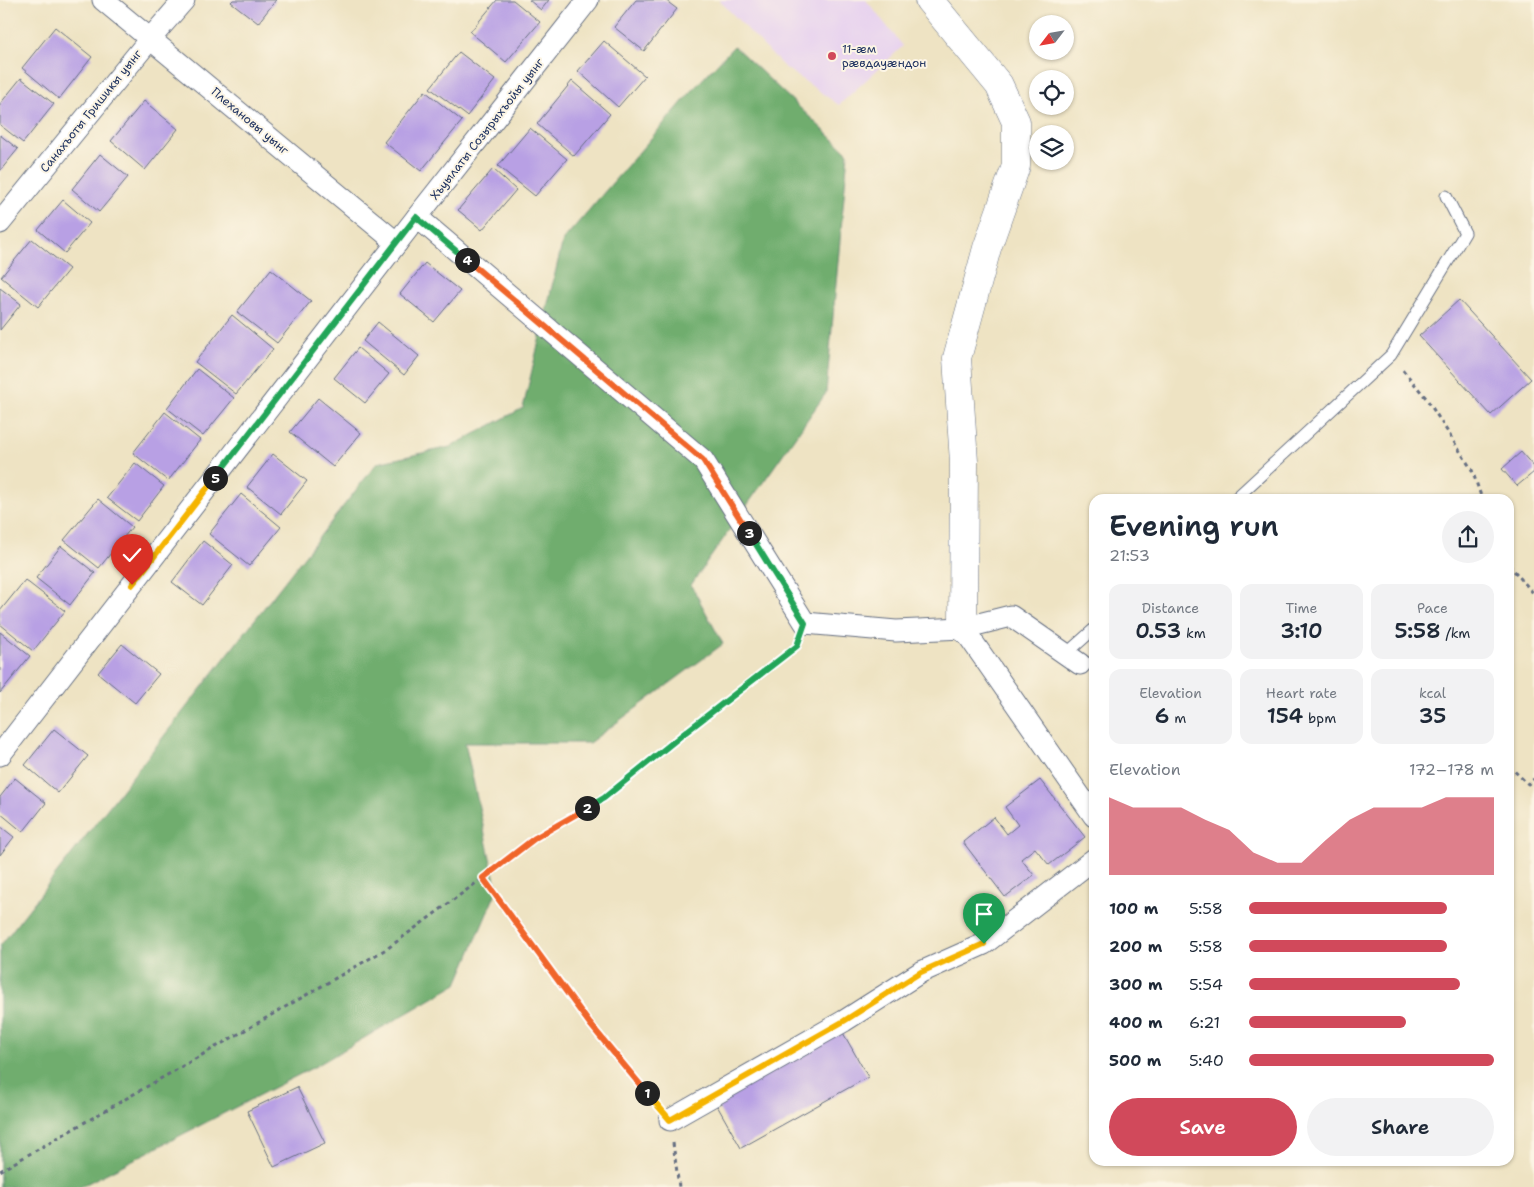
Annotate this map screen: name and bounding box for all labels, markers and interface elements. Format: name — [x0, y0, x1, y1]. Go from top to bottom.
north arrow — [1029, 15, 1074, 60]
map controls — [1029, 15, 1074, 170]
place label: 11-æм рӕвдауӕндон — [842, 41, 926, 71]
street label: Санахъоты Гришикы уынг — [37, 46, 146, 176]
marker: 11-æм рӕвдауӕндон — [826, 50, 838, 62]
street label: Хъуылаты Созырыхъойы уынг — [427, 54, 548, 203]
button: locate — [1029, 70, 1074, 115]
street label: Плехановы уынг — [208, 84, 293, 159]
button: layers — [1029, 125, 1074, 170]
pin: 4 — [454, 248, 480, 272]
text: 4 — [463, 251, 472, 269]
pin: 5 — [202, 466, 228, 490]
text: 5 — [211, 469, 220, 487]
text: Evening run — [1109, 507, 1279, 545]
button: share — [1442, 511, 1494, 563]
pin: 3 — [736, 520, 762, 546]
text: 3 — [745, 524, 754, 542]
pin — [111, 534, 153, 585]
icon: check — [118, 541, 146, 569]
text: 21:53 — [1109, 545, 1150, 566]
text: Distance — [1142, 599, 1199, 617]
text: Time — [1285, 599, 1318, 617]
text: Pace — [1417, 599, 1448, 617]
text: 0.53 — [1135, 617, 1181, 645]
text: 3:10 — [1280, 617, 1323, 645]
text: 5:58 — [1395, 617, 1441, 645]
text: km — [1181, 624, 1206, 642]
text: /km — [1441, 624, 1470, 642]
text: Elevation — [1139, 684, 1202, 702]
text: Heart rate — [1266, 684, 1337, 702]
text: kcal — [1419, 684, 1446, 702]
text: 6 — [1155, 702, 1169, 730]
text: 154 — [1267, 702, 1303, 730]
text: 35 — [1419, 702, 1446, 730]
text: m — [1169, 709, 1186, 727]
text: bpm — [1303, 709, 1336, 727]
text: Elevation — [1109, 759, 1181, 780]
text: 172–178 m — [1409, 759, 1494, 780]
pin: 2 — [574, 796, 600, 820]
text: 2 — [583, 799, 592, 817]
pin — [963, 893, 1005, 944]
text: 100 m — [1109, 898, 1158, 919]
text: 5:58 — [1189, 898, 1223, 919]
icon: arrive — [970, 900, 998, 928]
text: 200 m — [1109, 936, 1162, 957]
text: 5:58 — [1189, 936, 1223, 957]
text: 300 m — [1109, 974, 1163, 995]
text: 5:54 — [1189, 974, 1223, 995]
text: 400 m — [1109, 1012, 1163, 1033]
text: 6:21 — [1189, 1012, 1220, 1033]
text: 500 m — [1109, 1050, 1161, 1071]
text: 5:40 — [1189, 1050, 1224, 1071]
pin: 1 — [634, 1080, 660, 1106]
text: 1 — [644, 1084, 651, 1102]
button: Save — [1109, 1098, 1297, 1156]
button: Share — [1307, 1098, 1494, 1156]

